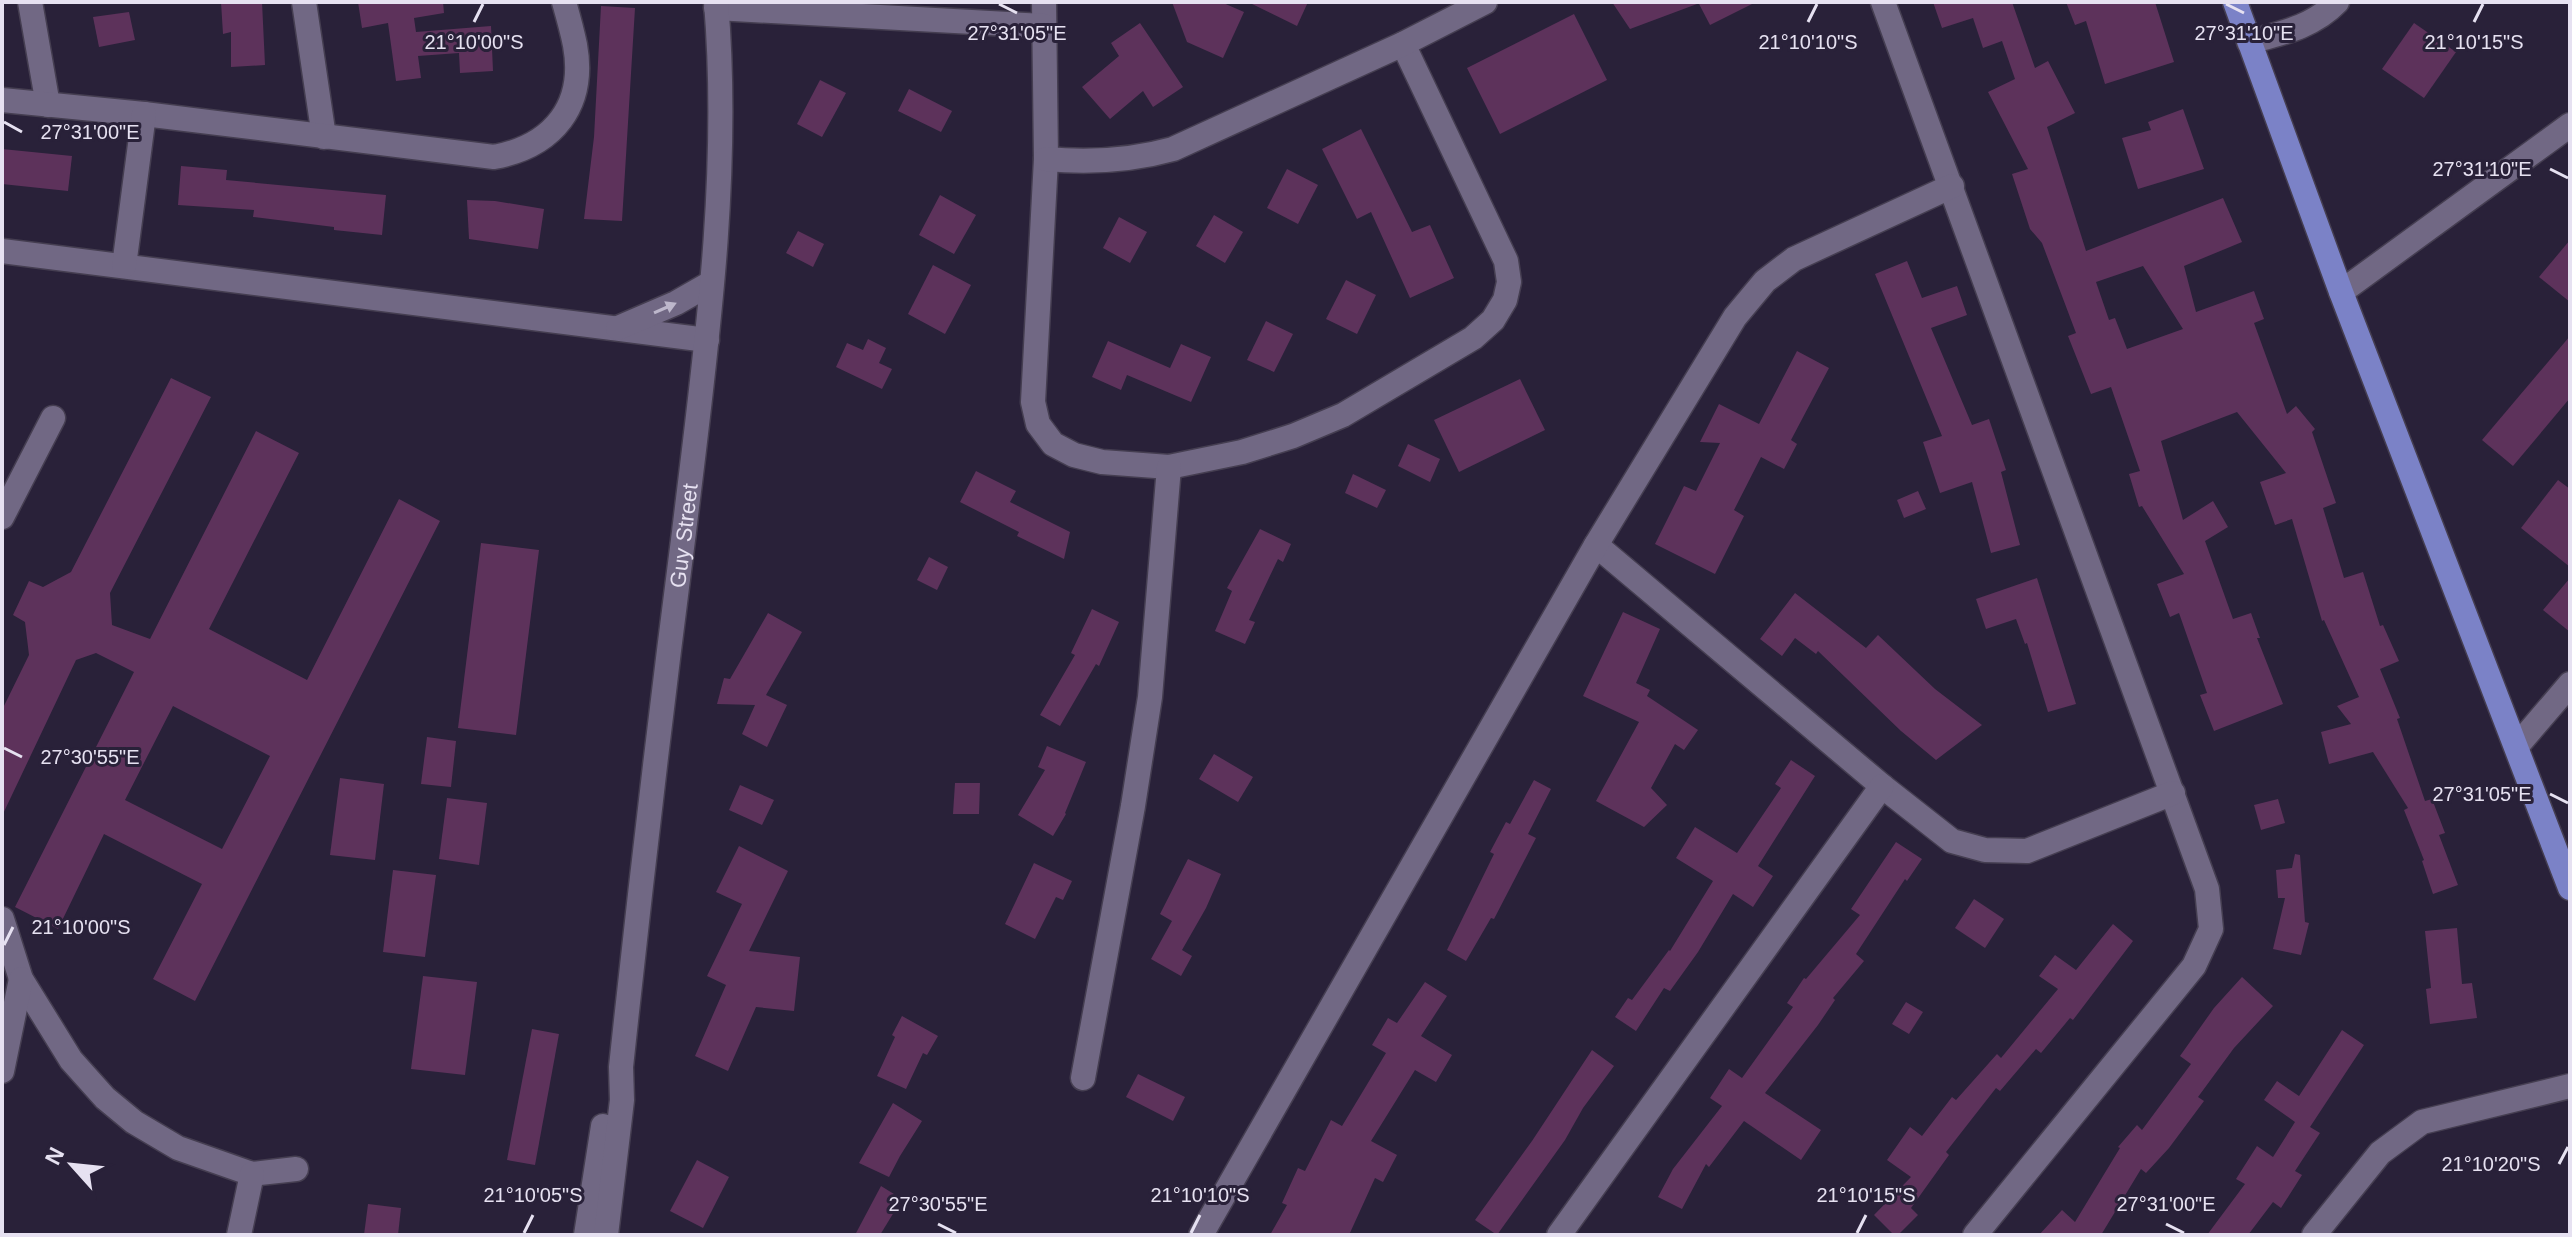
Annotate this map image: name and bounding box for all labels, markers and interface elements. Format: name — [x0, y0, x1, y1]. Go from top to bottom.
text: 27°31'05"E — [968, 22, 1067, 44]
text: 27°31'10"E — [2195, 22, 2294, 44]
text: 21°10'00"S — [425, 31, 524, 53]
text: 21°10'10"S — [1759, 31, 1858, 53]
text: 21°10'15"S — [2425, 31, 2524, 53]
text: 27°31'00"E — [41, 121, 140, 143]
text: 27°31'10"E — [2433, 158, 2532, 180]
one-way arrow — [653, 301, 676, 315]
street label: Guy Street — [665, 482, 703, 589]
text: 27°30'55"E — [41, 746, 140, 768]
text: 27°31'05"E — [2433, 783, 2532, 805]
text: 21°10'00"S — [32, 916, 131, 938]
north arrow — [32, 1125, 112, 1205]
text: N — [40, 1143, 69, 1169]
text: 21°10'20"S — [2442, 1153, 2541, 1175]
text: 21°10'05"S — [484, 1184, 583, 1206]
text: 21°10'10"S — [1151, 1184, 1250, 1206]
text: 21°10'15"S — [1817, 1184, 1916, 1206]
text: 27°30'55"E — [889, 1193, 988, 1215]
text: 27°31'00"E — [2117, 1193, 2216, 1215]

